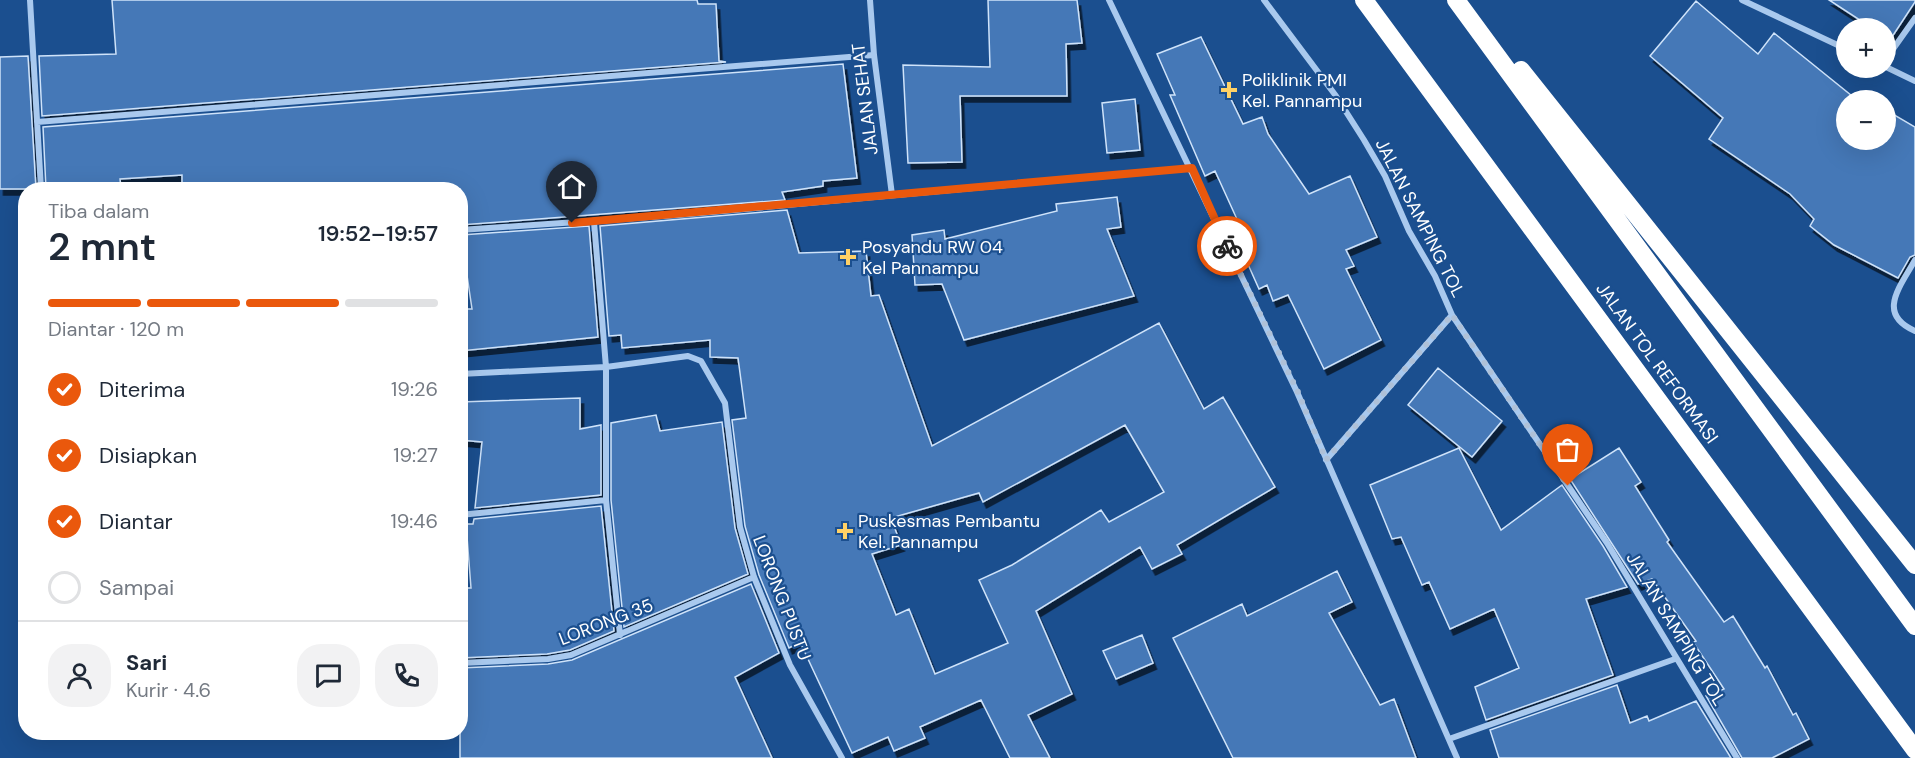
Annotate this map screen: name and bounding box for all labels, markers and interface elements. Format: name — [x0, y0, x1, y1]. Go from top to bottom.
map controls — [1836, 18, 1896, 150]
button: + — [1836, 18, 1896, 78]
street label: JALAN SEHAT — [846, 42, 884, 156]
place label: Poliklinik PMI Kel. Pannampu — [1242, 68, 1362, 113]
marker: Poliklinik PMI Kel. Pannampu — [1220, 81, 1238, 99]
button: − — [1836, 90, 1896, 150]
street label: JALAN SAMPING TOL — [1370, 135, 1470, 301]
pin — [546, 161, 597, 223]
icon: home — [555, 170, 588, 203]
text: Tiba dalam — [48, 198, 149, 224]
courier — [1197, 216, 1257, 276]
text: 19:52–19:57 — [318, 219, 438, 248]
text: 2 mnt — [48, 221, 156, 272]
icon: bike — [1211, 230, 1244, 263]
place label: Posyandu RW 04 Kel Pannampu — [862, 235, 1003, 280]
marker: Posyandu RW 04 Kel Pannampu — [839, 248, 857, 266]
street label: JALAN TOL REFORMASI — [1590, 278, 1724, 448]
text: Diantar · 120 m — [48, 316, 184, 342]
icon: check — [48, 373, 81, 406]
text: Diterima — [99, 375, 185, 404]
text: 19:26 — [391, 376, 438, 402]
pin — [1542, 424, 1593, 486]
icon: bag — [1551, 433, 1584, 466]
icon: check — [48, 439, 81, 472]
text: Disiapkan — [99, 441, 197, 470]
text: 19:27 — [393, 442, 438, 468]
icon: check — [48, 505, 81, 538]
text: Diantar — [99, 507, 173, 536]
text: 19:46 — [390, 508, 438, 534]
place label: Puskesmas Pembantu Kel. Pannampu — [858, 509, 1040, 554]
marker: Puskesmas Pembantu Kel. Pannampu — [836, 522, 854, 540]
street label: LORONG PUSTU — [747, 532, 817, 664]
street label: JALAN SAMPING TOL — [1621, 548, 1731, 710]
text: Sampai — [99, 573, 174, 602]
street label: LORONG 35 — [555, 593, 657, 651]
button: person — [48, 644, 111, 707]
button: chat — [297, 644, 360, 707]
button: phone — [375, 644, 438, 707]
text: Sari — [126, 648, 167, 677]
text: Kurir · 4.6 — [126, 677, 211, 703]

